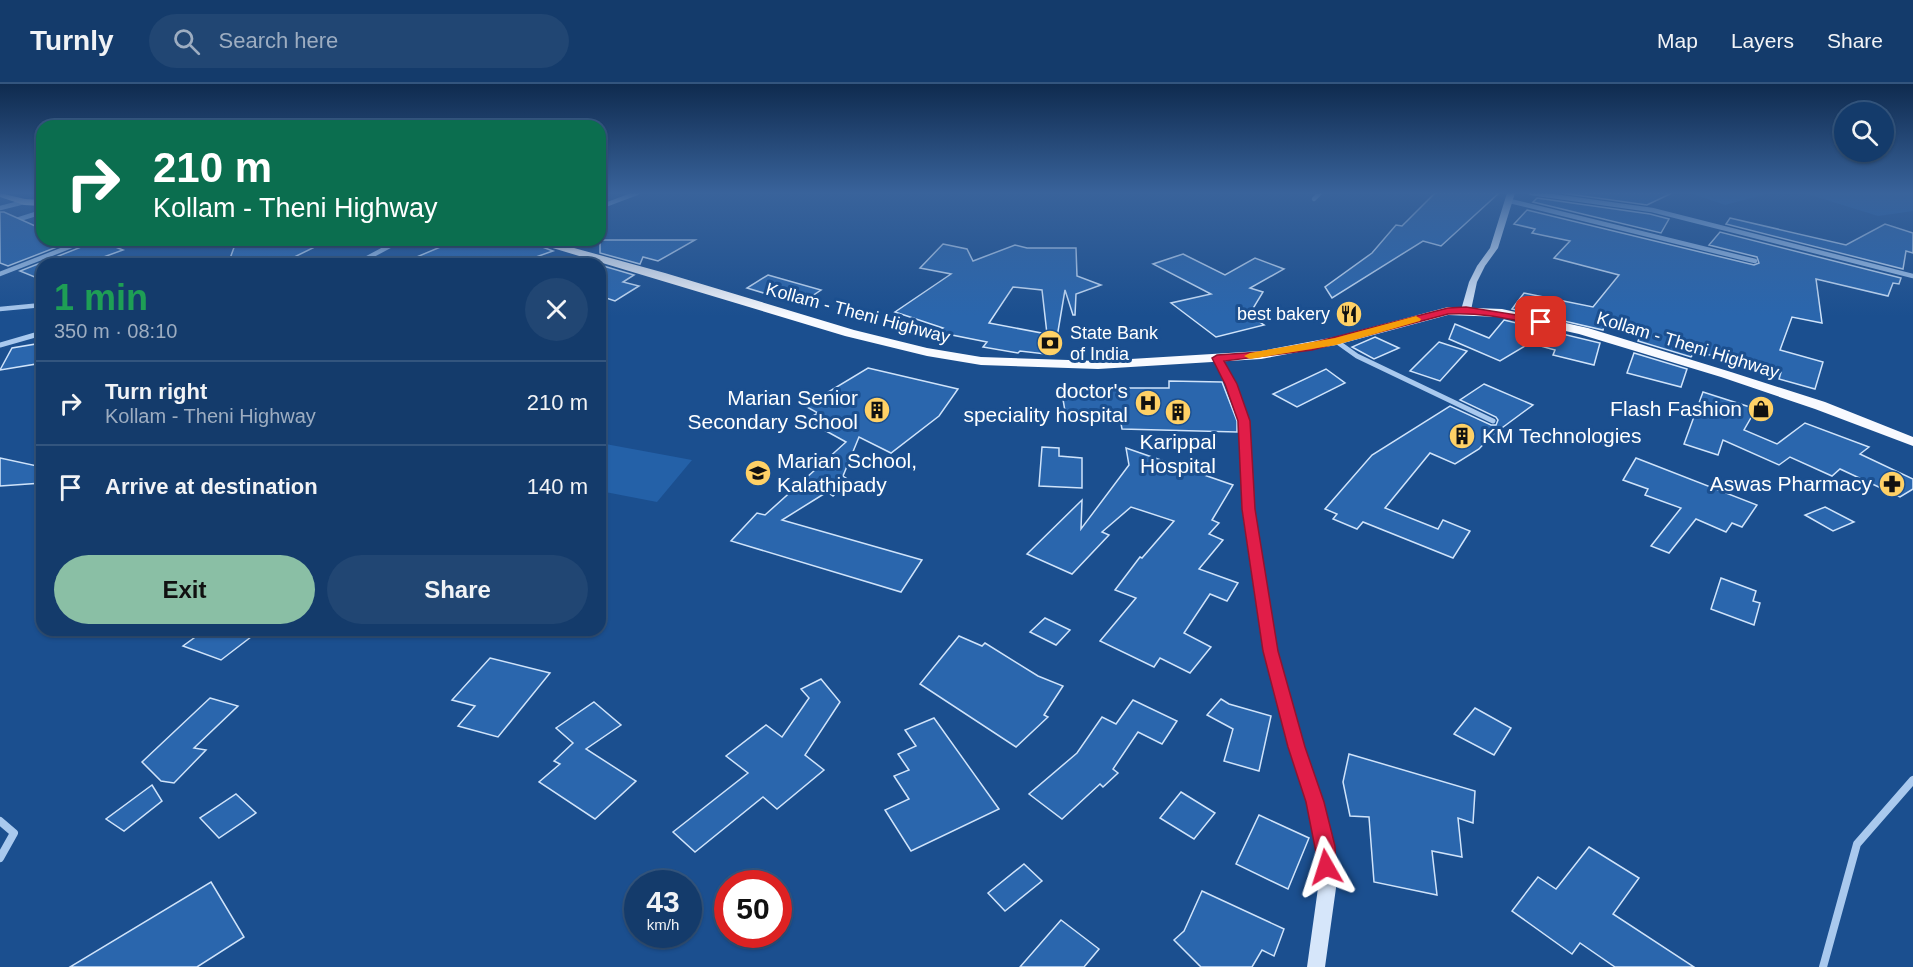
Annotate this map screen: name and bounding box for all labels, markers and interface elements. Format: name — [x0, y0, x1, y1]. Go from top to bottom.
search box — [149, 14, 569, 68]
text: Turnly — [30, 25, 113, 56]
icon: search — [170, 25, 203, 58]
text: Search here — [218, 28, 338, 53]
text: Map — [1657, 29, 1698, 52]
text: Layers — [1731, 29, 1794, 52]
text: Share — [1827, 29, 1883, 52]
map controls — [1834, 102, 1894, 162]
button: search — [1834, 102, 1894, 162]
icon: right — [54, 144, 132, 222]
text: 210 m — [153, 144, 272, 191]
text: Kollam - Theni Highway — [153, 193, 438, 223]
text: 1 min — [54, 277, 148, 318]
button: close — [525, 278, 588, 341]
street label: Kollam - Theni Highway — [764, 279, 952, 347]
pin — [1515, 296, 1566, 347]
restaurant icon: best bakery — [1334, 299, 1364, 329]
place label: best bakery — [1237, 304, 1330, 324]
icon: arrive — [1524, 305, 1557, 338]
street label: Kollam - Theni Highway — [1594, 308, 1782, 382]
text: 350 m · 08:10 — [54, 320, 177, 342]
place label: State Bank of India — [1070, 323, 1159, 364]
bank icon: State Bank of India — [1035, 328, 1065, 358]
text: Turn right — [105, 379, 207, 404]
place label: doctor's speciality hospital — [963, 379, 1128, 426]
place label: Marian Senior Secondary School — [688, 386, 858, 433]
icon: right — [54, 387, 87, 420]
hospital icon: doctor's speciality hospital — [1133, 388, 1163, 418]
text: 210 m — [527, 390, 588, 415]
shop icon: Flash Fashion — [1746, 394, 1776, 424]
building icon: Marian Senior Secondary School — [862, 395, 892, 425]
building icon: Karippal Hospital — [1163, 397, 1193, 427]
place label: Flash Fashion — [1610, 397, 1742, 420]
text: Kollam - Theni Highway — [105, 405, 316, 427]
building icon: KM Technologies — [1447, 421, 1477, 451]
place label: KM Technologies — [1482, 424, 1642, 447]
place label: Karippal Hospital — [1139, 430, 1217, 477]
place label: Marian School, Kalathipady — [777, 449, 917, 496]
school or university icon: Marian School, Kalathipady — [743, 458, 773, 488]
pharmacy icon: Aswas Pharmacy — [1877, 469, 1907, 499]
icon: arrive — [54, 471, 87, 504]
place label: Aswas Pharmacy — [1710, 472, 1872, 495]
text: Arrive at destination — [105, 474, 318, 499]
text: 140 m — [527, 474, 588, 499]
button: Exit — [54, 555, 315, 624]
button: Share — [327, 555, 588, 624]
position arrow — [1294, 835, 1358, 899]
speed limit sign: 50 — [714, 870, 792, 948]
text: 43 — [646, 885, 680, 918]
text: km/h — [647, 916, 679, 933]

